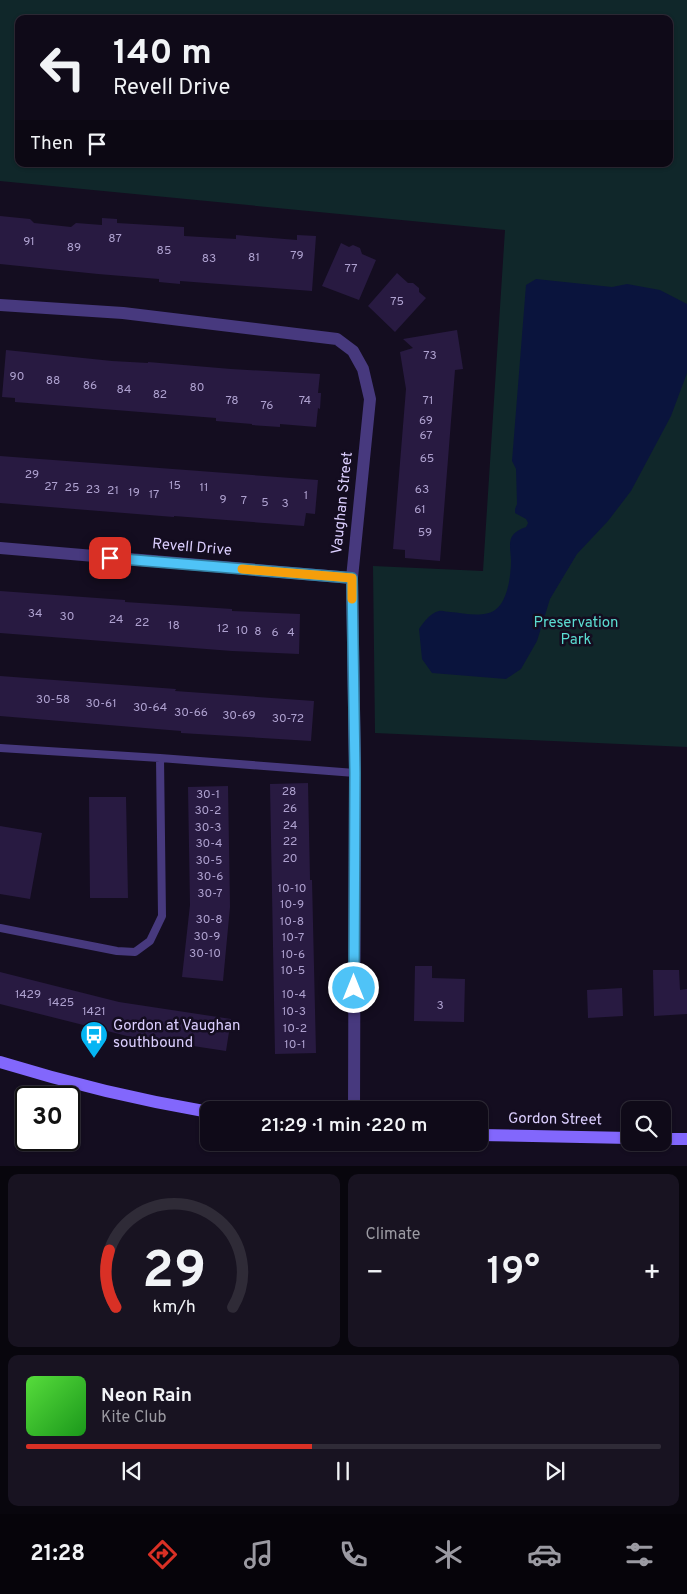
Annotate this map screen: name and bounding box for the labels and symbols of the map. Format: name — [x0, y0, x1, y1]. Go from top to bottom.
house number: 87 — [108, 231, 122, 247]
house number: 91 — [23, 234, 35, 250]
house number: 89 — [67, 240, 81, 256]
house number: 85 — [157, 243, 171, 259]
house number: 79 — [290, 248, 304, 264]
house number: 81 — [248, 250, 260, 266]
house number: 83 — [202, 251, 216, 267]
house number: 77 — [345, 261, 357, 277]
house number: 75 — [390, 294, 404, 310]
house number: 73 — [423, 348, 437, 364]
house number: 90 — [10, 369, 24, 385]
house number: 88 — [46, 373, 60, 389]
house number: 86 — [83, 378, 97, 394]
house number: 80 — [190, 380, 204, 396]
house number: 84 — [117, 382, 131, 398]
house number: 82 — [153, 387, 167, 403]
house number: 78 — [225, 393, 239, 409]
house number: 74 — [299, 393, 311, 409]
house number: 71 — [423, 393, 433, 409]
house number: 76 — [261, 398, 273, 414]
house number: 69 — [419, 413, 433, 429]
house number: 67 — [419, 428, 433, 444]
street label: Vaughan Street — [328, 451, 358, 555]
house number: 65 — [420, 451, 434, 467]
house number: 29 — [25, 467, 39, 483]
house number: 15 — [169, 478, 181, 494]
house number: 27 — [44, 479, 58, 495]
house number: 25 — [65, 480, 79, 496]
house number: 11 — [200, 480, 208, 496]
house number: 23 — [86, 482, 100, 498]
house number: 63 — [415, 482, 429, 498]
house number: 21 — [107, 483, 119, 499]
house number: 19 — [128, 485, 140, 501]
house number: 17 — [149, 487, 159, 503]
house number: 1 — [304, 488, 308, 504]
house number: 9 — [219, 492, 227, 508]
house number: 7 — [241, 493, 247, 509]
house number: 5 — [261, 495, 269, 511]
house number: 3 — [281, 496, 289, 512]
house number: 61 — [414, 502, 426, 518]
house number: 59 — [418, 525, 432, 541]
street label: Revell Drive — [151, 535, 233, 561]
pin — [89, 537, 131, 579]
house number: 34 — [28, 606, 42, 622]
house number: 30 — [60, 609, 74, 625]
house number: 24 — [109, 612, 123, 628]
park label: Preservation Park — [534, 614, 618, 650]
house number: 22 — [135, 615, 149, 631]
house number: 18 — [168, 618, 180, 634]
house number: 12 — [217, 621, 229, 637]
house number: 10 — [236, 623, 248, 639]
house number: 8 — [254, 624, 262, 640]
house number: 6 — [271, 625, 279, 641]
house number: 4 — [287, 625, 295, 641]
house number: 30-58 — [36, 692, 70, 708]
house number: 30-61 — [85, 696, 117, 712]
house number: 30-64 — [133, 700, 167, 716]
house number: 30-66 — [174, 705, 208, 721]
house number: 30-69 — [222, 708, 256, 724]
house number: 30-72 — [272, 711, 304, 727]
house number: 28 — [282, 784, 296, 800]
house number: 30-1 — [196, 787, 220, 803]
house number: 26 — [283, 801, 297, 817]
house number: 30-2 — [195, 803, 221, 819]
house number: 24 — [283, 818, 297, 834]
house number: 30-3 — [195, 820, 221, 836]
house number: 22 — [283, 834, 297, 850]
house number: 30-4 — [195, 836, 223, 852]
house number: 20 — [282, 851, 298, 867]
house number: 30-5 — [195, 853, 223, 869]
house number: 30-6 — [197, 869, 223, 885]
house number: 10-10 — [277, 881, 307, 897]
house number: 30-7 — [197, 886, 223, 902]
house number: 10-9 — [280, 897, 304, 913]
house number: 30-8 — [196, 912, 222, 928]
house number: 10-8 — [280, 914, 304, 930]
house number: 30-9 — [194, 929, 220, 945]
house number: 10-7 — [282, 930, 304, 946]
house number: 30-10 — [189, 946, 221, 962]
house number: 10-6 — [281, 947, 305, 963]
position arrow — [327, 961, 379, 1013]
house number: 10-5 — [281, 963, 305, 979]
house number: 1429 — [15, 987, 41, 1003]
house number: 10-4 — [282, 987, 306, 1003]
house number: 1425 — [48, 995, 74, 1011]
house number: 3 — [436, 998, 444, 1014]
house number: 1421 — [82, 1004, 106, 1020]
house number: 10-3 — [282, 1004, 306, 1020]
place label: Gordon at Vaughan southbound — [113, 1017, 241, 1053]
bus stop icon: Gordon at Vaughan southbound — [79, 1020, 109, 1059]
house number: 10-2 — [283, 1021, 307, 1037]
house number: 10-1 — [284, 1037, 306, 1053]
speed limit sign: 30 — [15, 1086, 80, 1151]
street label: Gordon Street — [508, 1110, 602, 1130]

